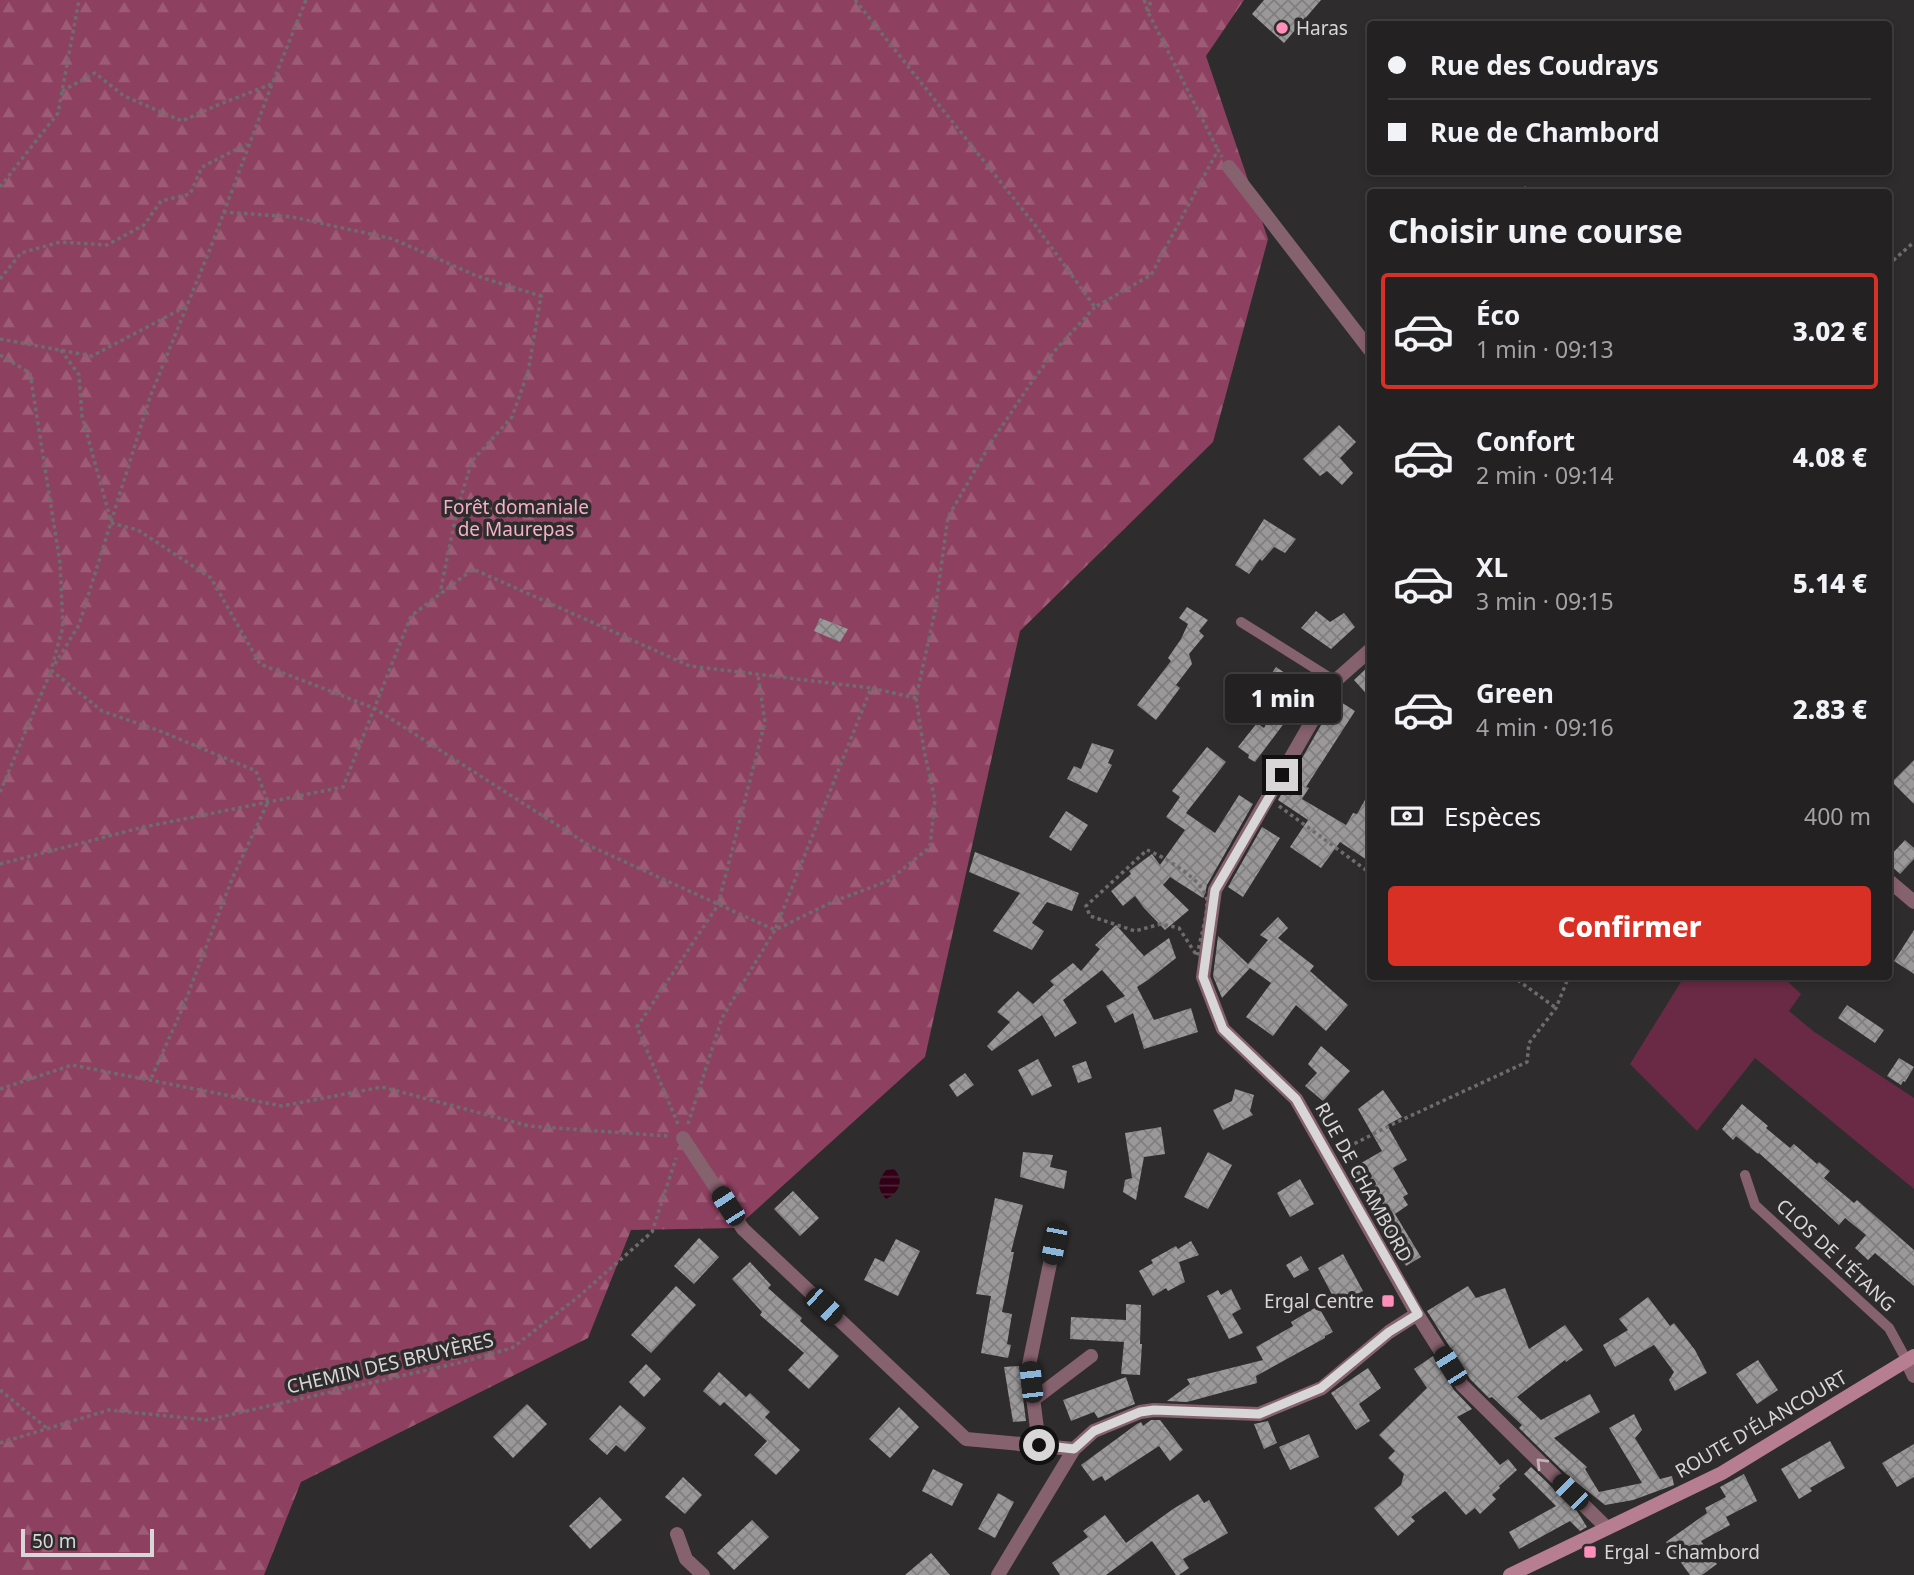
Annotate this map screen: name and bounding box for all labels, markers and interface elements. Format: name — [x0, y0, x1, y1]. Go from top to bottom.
place label: Haras — [1296, 15, 1348, 41]
marker: Haras — [1274, 20, 1290, 36]
text: Rue des Coudrays — [1430, 47, 1659, 83]
text: Rue de Chambord — [1430, 114, 1660, 150]
text: Choisir une course — [1388, 209, 1683, 252]
text: Éco — [1476, 297, 1520, 333]
icon: car — [1392, 300, 1455, 363]
text: 3.02 € — [1793, 313, 1867, 349]
text: 1 min · 09:13 — [1476, 333, 1614, 365]
text: Confort — [1476, 423, 1575, 459]
icon: car — [1392, 426, 1455, 489]
text: 4.08 € — [1793, 439, 1867, 475]
text: 2 min · 09:14 — [1476, 459, 1614, 491]
park label: Forêt domaniale de Maurepas — [443, 494, 589, 542]
text: XL — [1476, 549, 1508, 585]
icon: car — [1392, 552, 1455, 615]
text: 5.14 € — [1793, 565, 1867, 601]
text: 3 min · 09:15 — [1476, 585, 1614, 617]
callout: 1 min — [1224, 674, 1340, 722]
text: Green — [1476, 675, 1554, 711]
icon: car — [1392, 678, 1455, 741]
text: 1 min — [1251, 682, 1315, 714]
text: 2.83 € — [1793, 691, 1867, 727]
text: 4 min · 09:16 — [1476, 711, 1614, 743]
route end — [1266, 759, 1298, 791]
icon: cash — [1388, 797, 1426, 835]
text: Espèces — [1444, 798, 1541, 834]
text: 400 m — [1804, 800, 1871, 832]
button: Confirmer — [1388, 886, 1871, 966]
street label: RUE DE CHAMBORD — [1309, 1097, 1419, 1267]
car — [708, 1183, 749, 1229]
street label: CLOS DE L'ÉTANG — [1771, 1193, 1901, 1317]
car — [1040, 1221, 1069, 1267]
car — [802, 1284, 847, 1328]
place label: Ergal Centre — [1264, 1288, 1374, 1314]
marker: Ergal Centre — [1380, 1293, 1396, 1309]
street label: CHEMIN DES BRUYÈRES — [284, 1327, 496, 1399]
car — [1430, 1343, 1471, 1389]
car — [1019, 1360, 1044, 1404]
street label: ROUTE D'ÉLANCOURT — [1670, 1364, 1852, 1484]
route start — [1023, 1429, 1055, 1461]
one-way arrow — [1536, 1458, 1549, 1471]
car — [1548, 1470, 1593, 1514]
scale bar — [21, 1526, 154, 1558]
text: 50 m — [32, 1528, 76, 1554]
place label: Ergal - Chambord — [1604, 1539, 1760, 1565]
marker: Ergal - Chambord — [1582, 1544, 1598, 1560]

